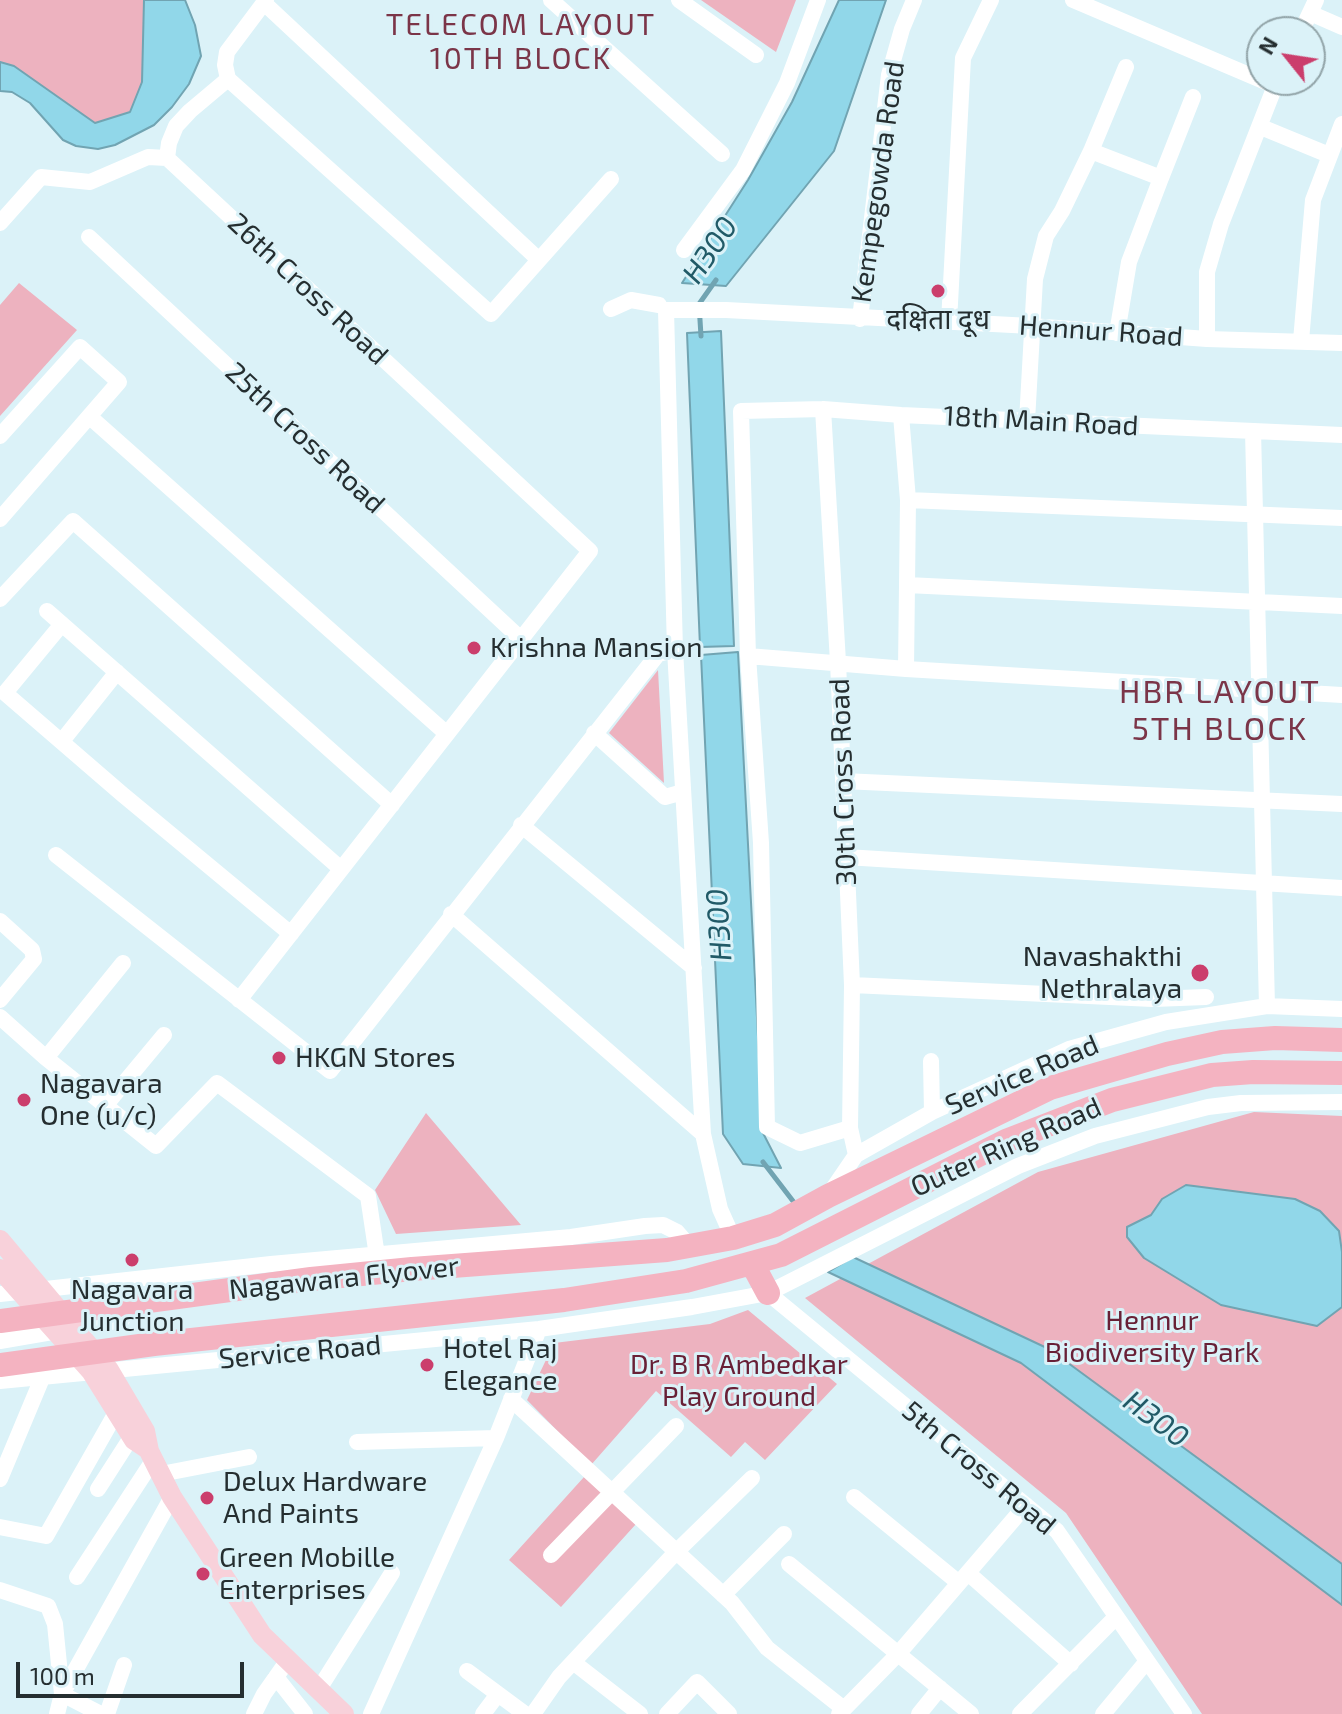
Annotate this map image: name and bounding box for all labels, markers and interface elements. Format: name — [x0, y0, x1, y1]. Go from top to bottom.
district label: TELECOM LAYOUT 10TH BLOCK — [386, 7, 656, 78]
north arrow — [1246, 16, 1326, 96]
text: N — [1252, 32, 1282, 58]
street label: Kempegowda Road — [844, 59, 912, 305]
street label: 26th Cross Road — [221, 206, 395, 372]
water label: H300 — [675, 210, 745, 290]
marker: दक्षिता दूध — [929, 282, 947, 300]
place label: दक्षिता दूध — [886, 303, 990, 337]
street label: Hennur Road — [1018, 309, 1184, 353]
street label: 25th Cross Road — [218, 356, 392, 520]
street label: 18th Main Road — [943, 399, 1139, 443]
place label: Krishna Mansion — [490, 631, 703, 665]
marker: Krishna Mansion — [465, 639, 483, 657]
district label: HBR LAYOUT 5TH BLOCK — [1119, 673, 1321, 748]
street label: 30th Cross Road — [823, 678, 863, 886]
water label: H300 — [699, 888, 739, 962]
place label: Navashakthi Nethralaya — [1023, 940, 1182, 1006]
marker: Navashakthi Nethralaya — [1189, 962, 1211, 984]
street label: Service Road — [940, 1028, 1104, 1122]
place label: HKGN Stores — [295, 1041, 455, 1075]
marker: HKGN Stores — [270, 1049, 288, 1067]
place label: Nagavara One (u/c) — [40, 1067, 163, 1133]
street label: Outer Ring Road — [906, 1090, 1106, 1204]
marker: Nagavara One (u/c) — [15, 1091, 33, 1109]
street label: Nagawara Flyover — [227, 1249, 461, 1307]
marker: Nagavara Junction — [123, 1251, 141, 1269]
place label: Nagavara Junction — [71, 1273, 193, 1339]
park label: Hennur Biodiversity Park — [1045, 1304, 1259, 1370]
street label: Service Road — [217, 1328, 383, 1376]
place label: Hotel Raj Elegance — [443, 1332, 558, 1398]
park label: Dr. B R Ambedkar Play Ground — [630, 1348, 848, 1414]
marker: Hotel Raj Elegance — [418, 1356, 436, 1374]
water label: H300 — [1116, 1383, 1196, 1455]
street label: 5th Cross Road — [895, 1394, 1063, 1542]
place label: Delux Hardware And Paints — [223, 1465, 427, 1531]
marker: Delux Hardware And Paints — [198, 1489, 216, 1507]
place label: Green Mobille Enterprises — [219, 1541, 395, 1607]
marker: Green Mobille Enterprises — [194, 1565, 212, 1583]
scale bar — [20, 1646, 248, 1696]
text: 100 m — [30, 1661, 95, 1690]

